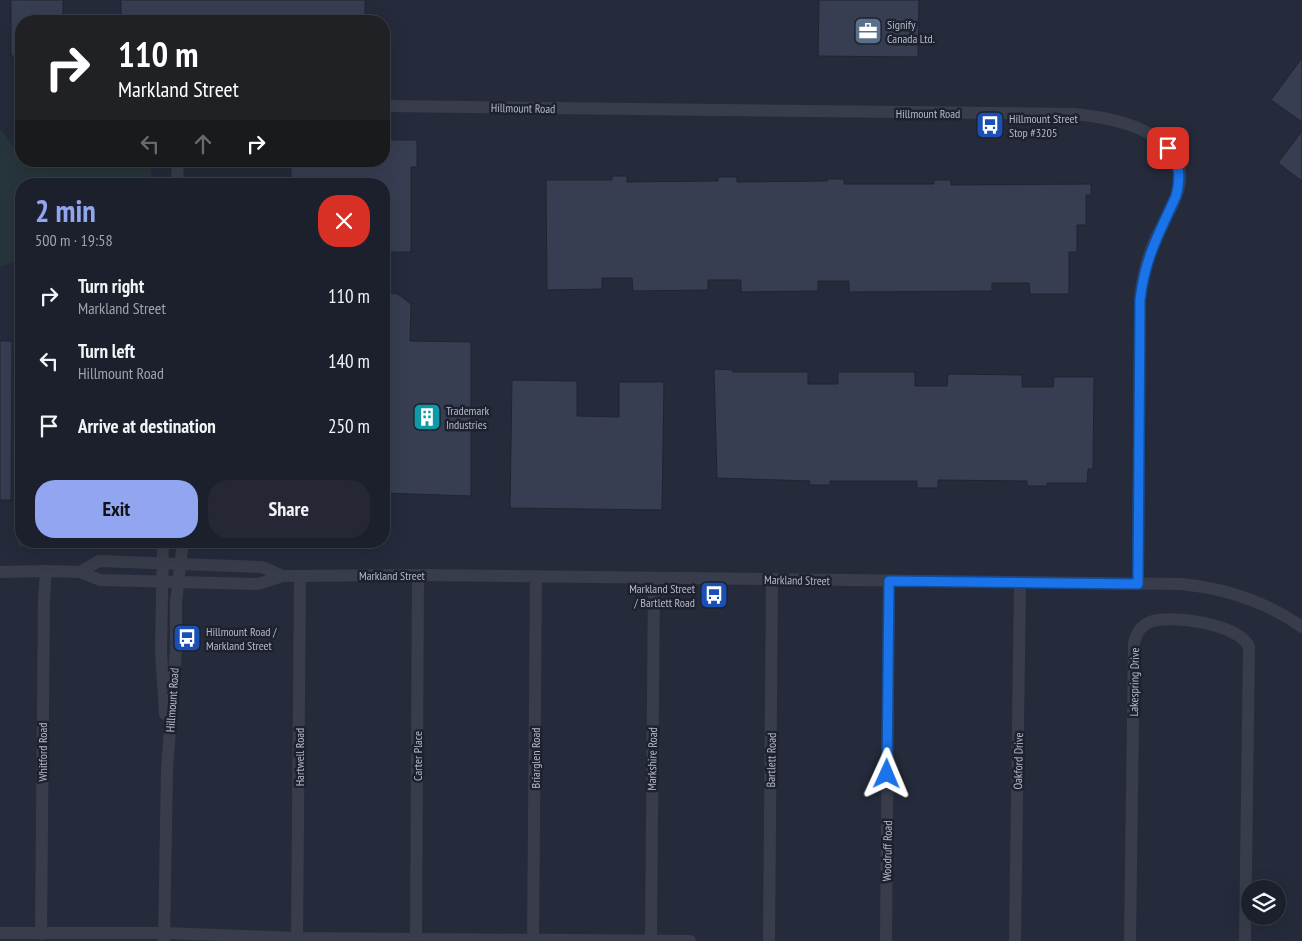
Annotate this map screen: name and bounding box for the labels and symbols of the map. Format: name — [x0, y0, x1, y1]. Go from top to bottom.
office icon: Signify Canada Ltd. — [853, 16, 883, 46]
place label: Signify Canada Ltd. — [887, 17, 935, 46]
street label: Hillmount Road — [491, 100, 555, 116]
street label: Hillmount Road — [896, 106, 960, 121]
bus stop icon: Hillmount Street Stop #3205 — [975, 110, 1005, 140]
place label: Hillmount Street Stop #3205 — [1009, 111, 1078, 140]
pin — [1147, 127, 1189, 169]
building icon: Trademark Industries — [412, 402, 442, 432]
place label: Trademark Industries — [446, 403, 489, 432]
street label: Markland Street — [359, 568, 426, 583]
street label: Markland Street — [764, 572, 831, 588]
bus stop icon: Markland Street / Bartlett Road — [699, 580, 729, 610]
place label: Markland Street / Bartlett Road — [629, 581, 696, 610]
bus stop icon: Hillmount Road / Markland Street — [172, 623, 202, 653]
place label: Hillmount Road / Markland Street — [206, 624, 277, 653]
street label: Lakespring Drive — [1126, 647, 1142, 717]
street label: Hillmount Road — [162, 667, 182, 733]
street label: Whitford Road — [35, 723, 50, 781]
street label: Markshire Road — [644, 727, 660, 791]
street label: Hartwell Road — [292, 728, 307, 786]
street label: Briarglen Road — [528, 728, 543, 788]
street label: Carter Place — [410, 731, 425, 781]
street label: Oakford Drive — [1010, 732, 1026, 790]
street label: Bartlett Road — [763, 733, 779, 787]
position arrow — [860, 747, 912, 799]
street label: Woodruff Road — [879, 820, 895, 882]

